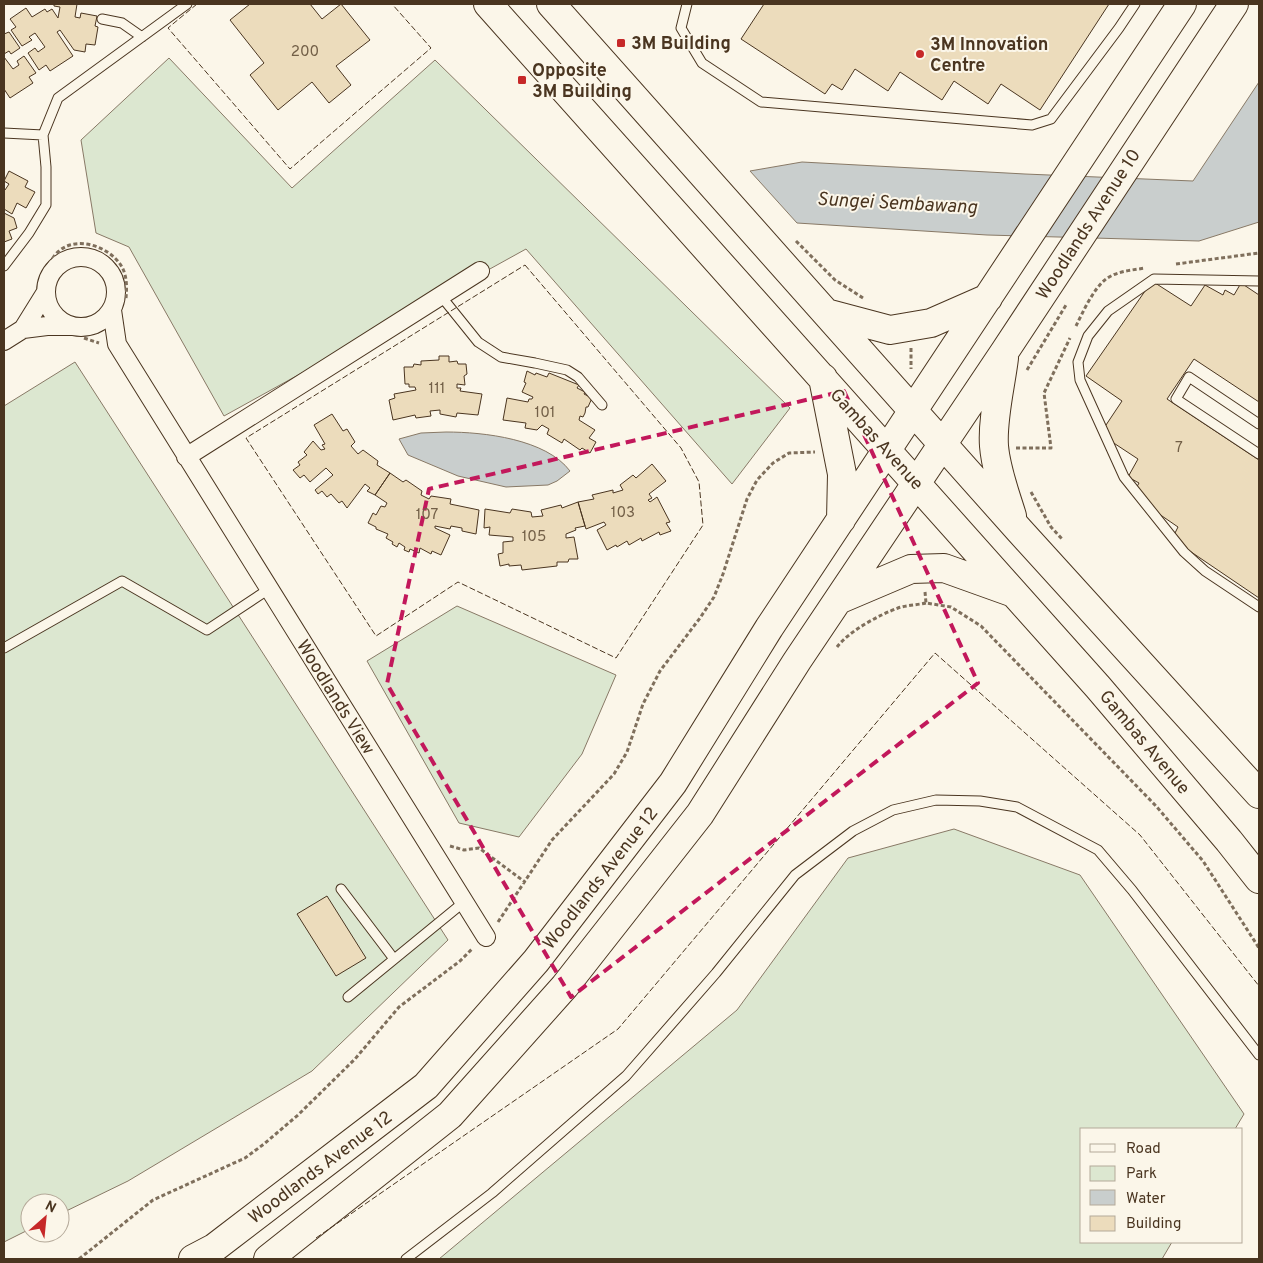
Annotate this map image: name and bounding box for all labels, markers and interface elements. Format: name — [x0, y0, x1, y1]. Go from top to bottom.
place label: 3M Building — [631, 33, 731, 56]
place label: 3M Innovation Centre — [930, 34, 1048, 78]
marker: 3M Building — [615, 37, 627, 49]
house number: 200 — [291, 43, 319, 62]
marker: 3M Innovation Centre — [914, 48, 926, 60]
place label: Opposite 3M Building — [532, 60, 632, 104]
marker: Opposite 3M Building — [516, 74, 528, 86]
street label: Woodlands Avenue 10 — [1032, 145, 1147, 305]
water label: Sungei Sembawang — [816, 188, 978, 220]
house number: 111 — [429, 380, 445, 399]
street label: Gambas Avenue — [824, 384, 928, 496]
house number: 101 — [535, 404, 555, 423]
house number: 7 — [1175, 439, 1183, 458]
house number: 103 — [611, 504, 635, 523]
house number: 107 — [416, 506, 438, 525]
house number: 105 — [522, 528, 546, 547]
street label: Woodlands View — [290, 636, 379, 760]
street label: Gambas Avenue — [1093, 686, 1194, 800]
street label: Woodlands Avenue 12 — [538, 803, 664, 955]
street label: Woodlands Avenue 12 — [244, 1106, 398, 1230]
legend — [1080, 1128, 1243, 1243]
text: Road — [1126, 1140, 1161, 1159]
text: Park — [1126, 1165, 1157, 1184]
text: Water — [1126, 1190, 1166, 1209]
north arrow — [20, 1193, 70, 1243]
text: N — [42, 1198, 59, 1218]
text: Building — [1126, 1215, 1181, 1234]

